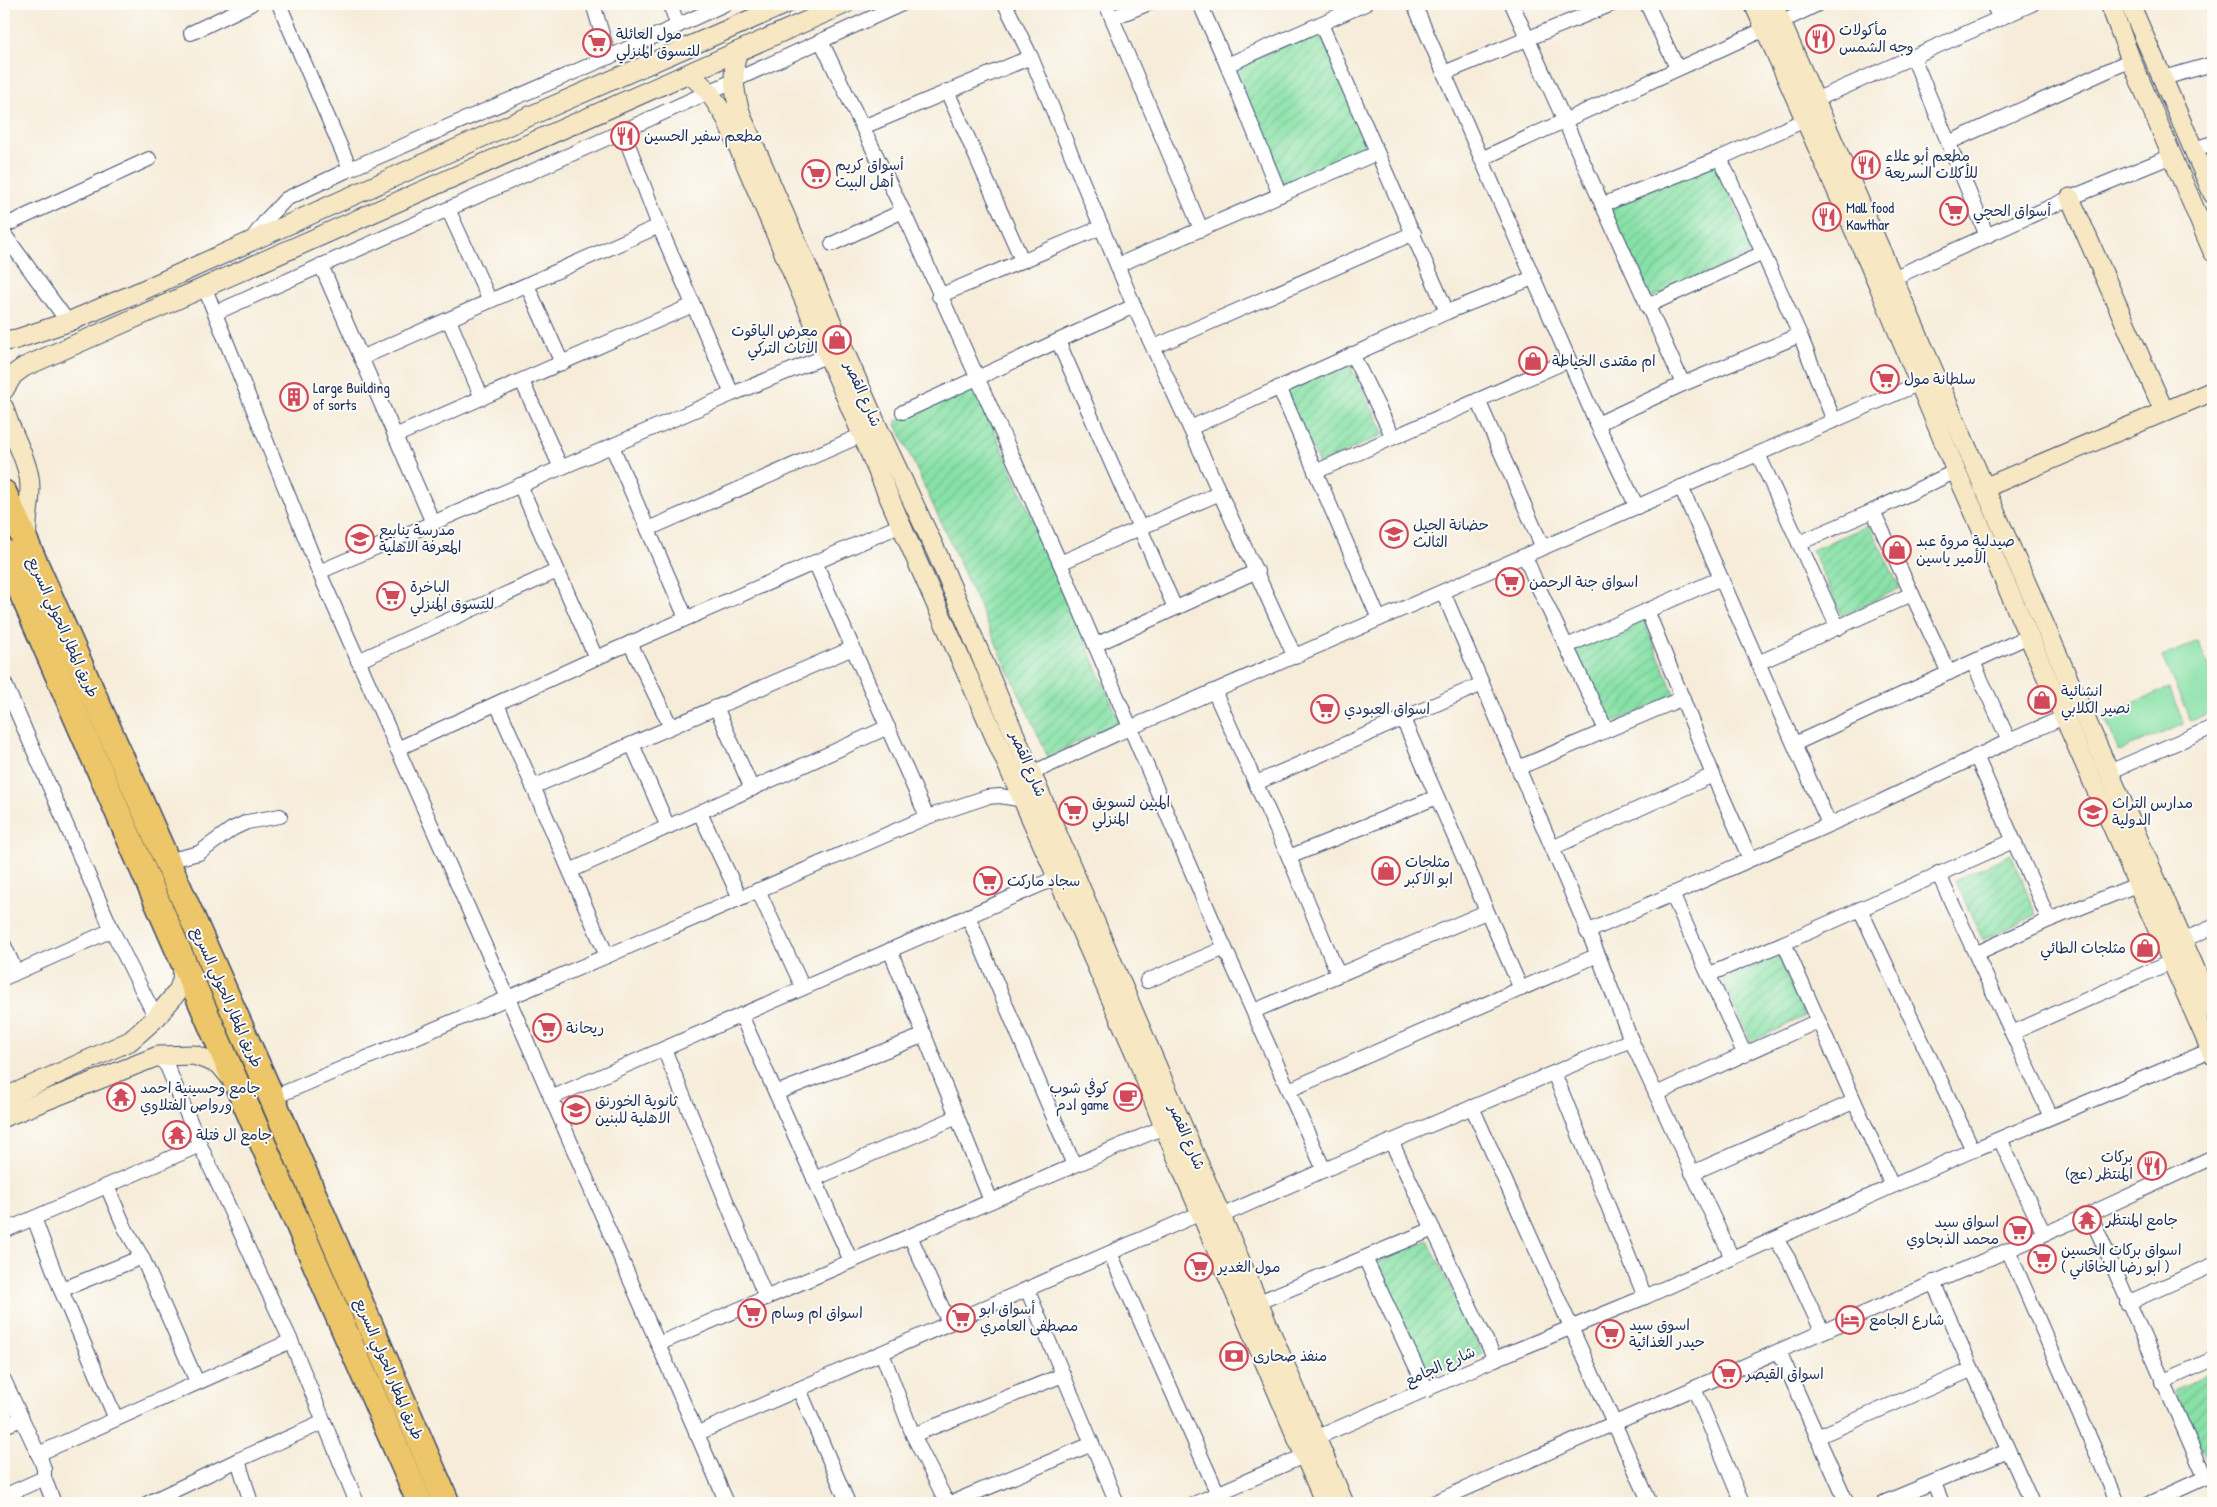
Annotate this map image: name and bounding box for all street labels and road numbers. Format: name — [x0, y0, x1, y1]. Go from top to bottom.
street label: شارع القصر — [839, 357, 887, 430]
street label: طريق المطار الحولي السريع — [20, 553, 104, 702]
street label: شارع القصر — [1005, 727, 1052, 800]
street label: طريق المطار الحولي السريع — [184, 923, 268, 1072]
street label: شارع القصر — [1164, 1100, 1211, 1173]
street label: طريق المطار الحولي السريع — [347, 1295, 429, 1444]
street label: شارع الجامع — [1401, 1341, 1479, 1391]

